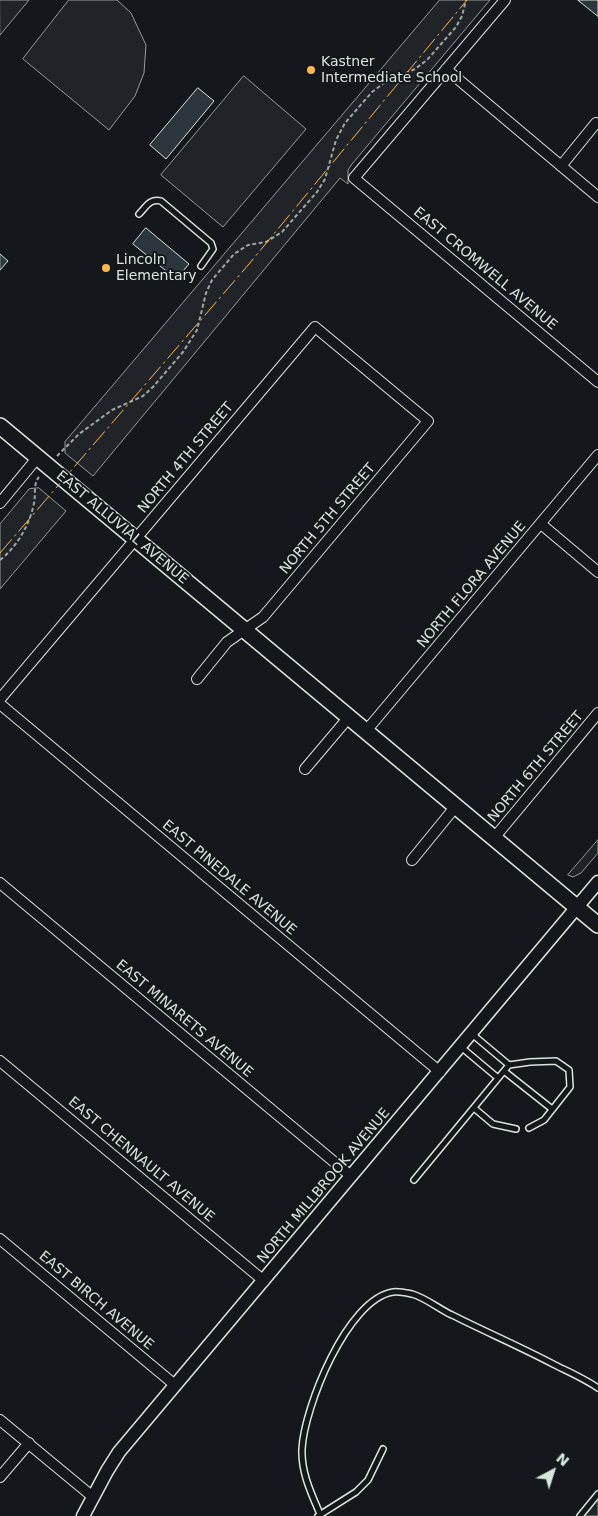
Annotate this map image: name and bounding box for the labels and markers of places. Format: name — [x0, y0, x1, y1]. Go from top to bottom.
place label: Kastner Intermediate School — [321, 54, 462, 86]
marker: Kastner Intermediate School — [305, 64, 317, 76]
place label: Lincoln Elementary — [116, 252, 197, 284]
marker: Lincoln Elementary — [100, 262, 112, 274]

